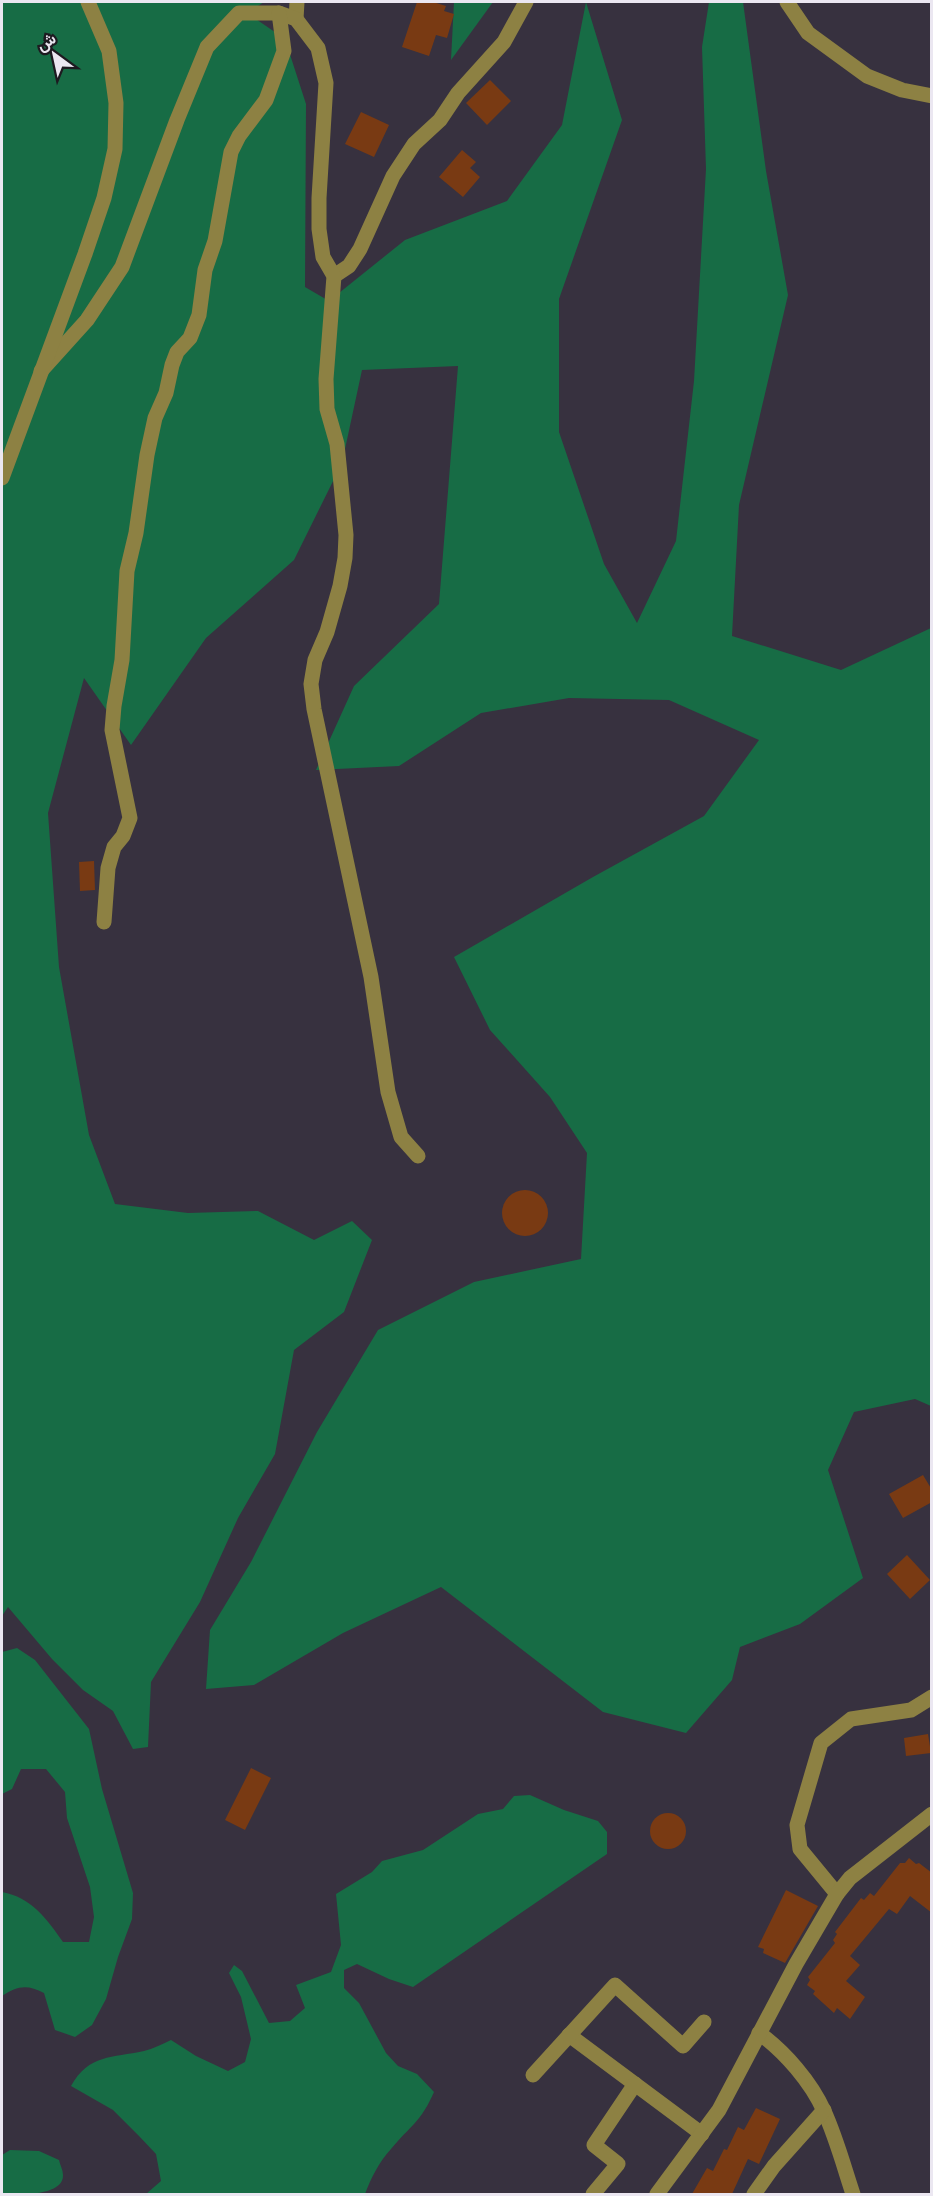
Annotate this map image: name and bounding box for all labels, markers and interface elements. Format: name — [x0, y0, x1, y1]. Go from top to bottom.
north arrow — [24, 24, 84, 84]
text: ش — [33, 29, 59, 55]

